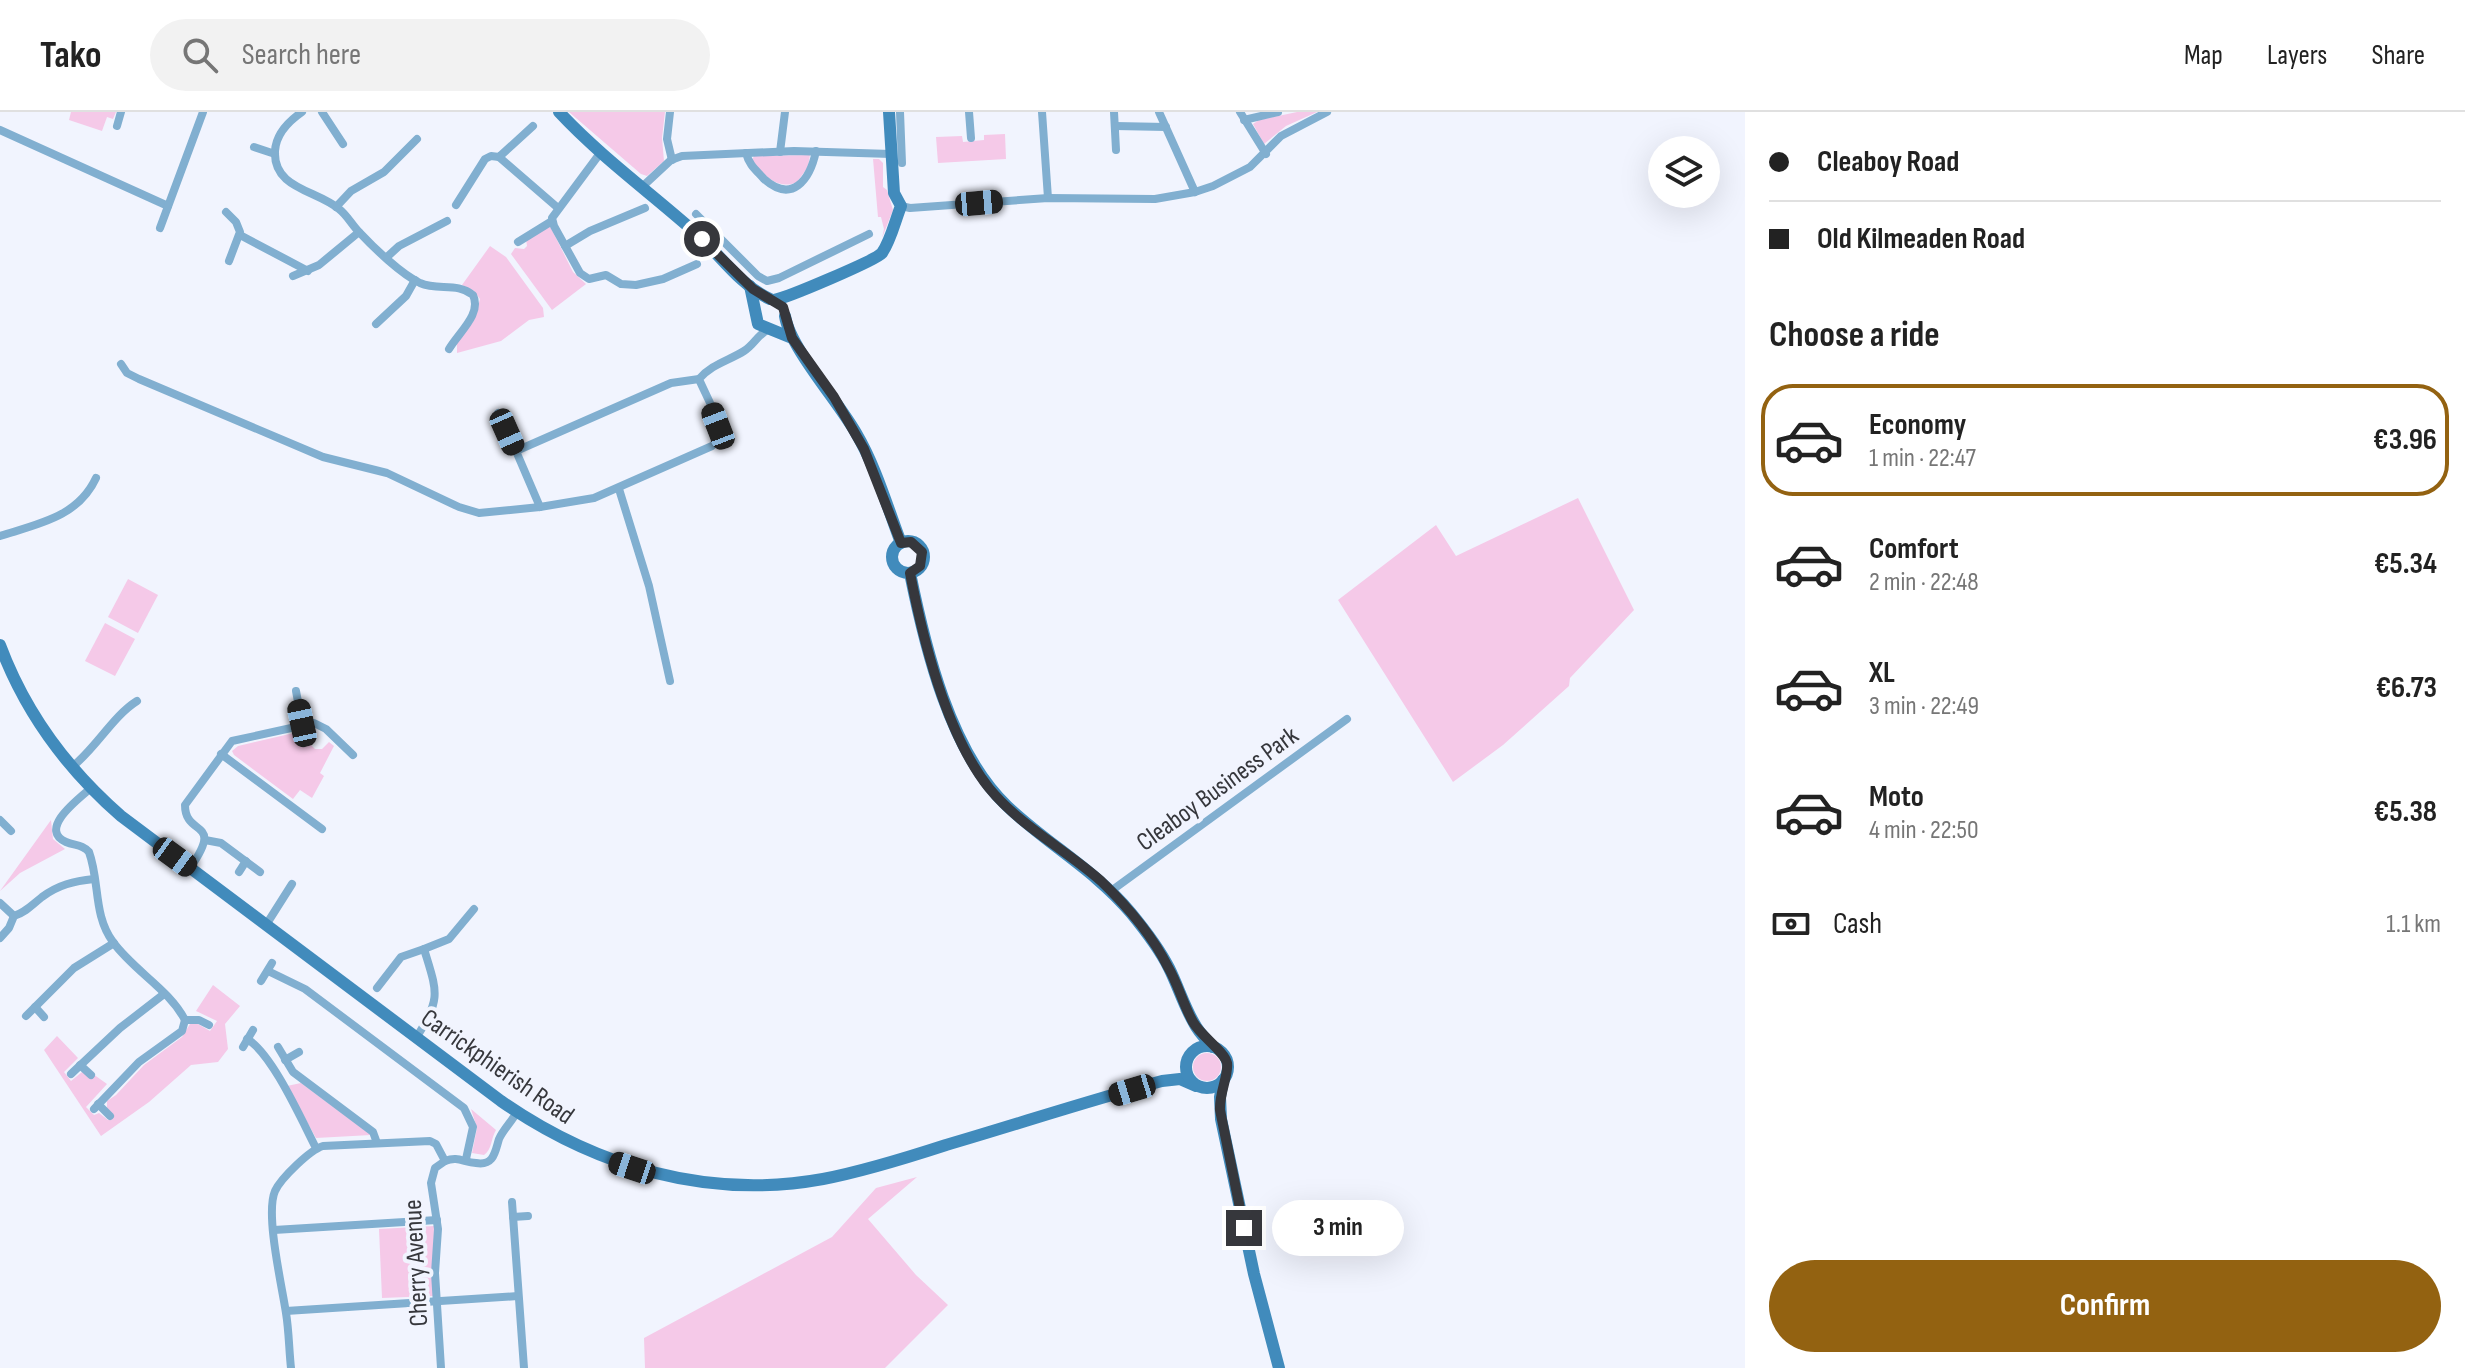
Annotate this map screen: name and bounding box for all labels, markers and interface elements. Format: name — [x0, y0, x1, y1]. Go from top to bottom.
search box — [150, 19, 710, 91]
text: Tako — [40, 33, 102, 78]
icon: search — [178, 33, 222, 77]
text: Search here — [242, 37, 361, 73]
text: Map — [2184, 39, 2223, 72]
text: Layers — [2267, 39, 2327, 72]
text: Share — [2371, 39, 2425, 72]
map controls — [1648, 136, 1720, 208]
button: layers — [1648, 136, 1720, 208]
text: Cleaboy Road — [1817, 144, 1959, 180]
car — [954, 189, 1004, 217]
route start — [684, 221, 720, 257]
text: Old Kilmeaden Road — [1817, 221, 2025, 257]
text: Choose a ride — [1769, 314, 1940, 357]
car — [698, 399, 738, 453]
icon: car — [1773, 404, 1845, 476]
car — [486, 405, 528, 459]
text: Economy — [1869, 407, 1966, 443]
text: €3.96 — [2373, 422, 2437, 458]
text: 1 min · 22:47 — [1869, 443, 1976, 474]
icon: car — [1773, 528, 1845, 600]
text: Comfort — [1869, 531, 1959, 567]
text: €5.34 — [2374, 546, 2437, 582]
text: 2 min · 22:48 — [1869, 567, 1979, 598]
icon: car — [1773, 652, 1845, 724]
text: XL — [1869, 655, 1895, 691]
text: €6.73 — [2376, 670, 2437, 706]
text: 3 min · 22:49 — [1869, 691, 1979, 722]
car — [285, 697, 319, 749]
street label: Cleaboy Business Park — [1131, 720, 1305, 858]
icon: car — [1773, 776, 1845, 848]
text: Moto — [1869, 779, 1924, 815]
text: €5.38 — [2374, 794, 2437, 830]
text: 4 min · 22:50 — [1869, 815, 1979, 846]
car — [149, 833, 201, 881]
icon: cash — [1769, 902, 1813, 946]
text: Cash — [1833, 906, 1882, 942]
text: 1.1 km — [2386, 909, 2441, 940]
street label: Carrickphierish Road — [415, 1003, 580, 1131]
car — [1106, 1072, 1158, 1108]
car — [605, 1149, 659, 1187]
street label: Cherry Avenue — [398, 1199, 435, 1327]
callout: 3 min — [1272, 1200, 1404, 1256]
route end — [1226, 1210, 1262, 1246]
text: 3 min — [1313, 1212, 1363, 1243]
button: Confirm — [1769, 1260, 2441, 1352]

